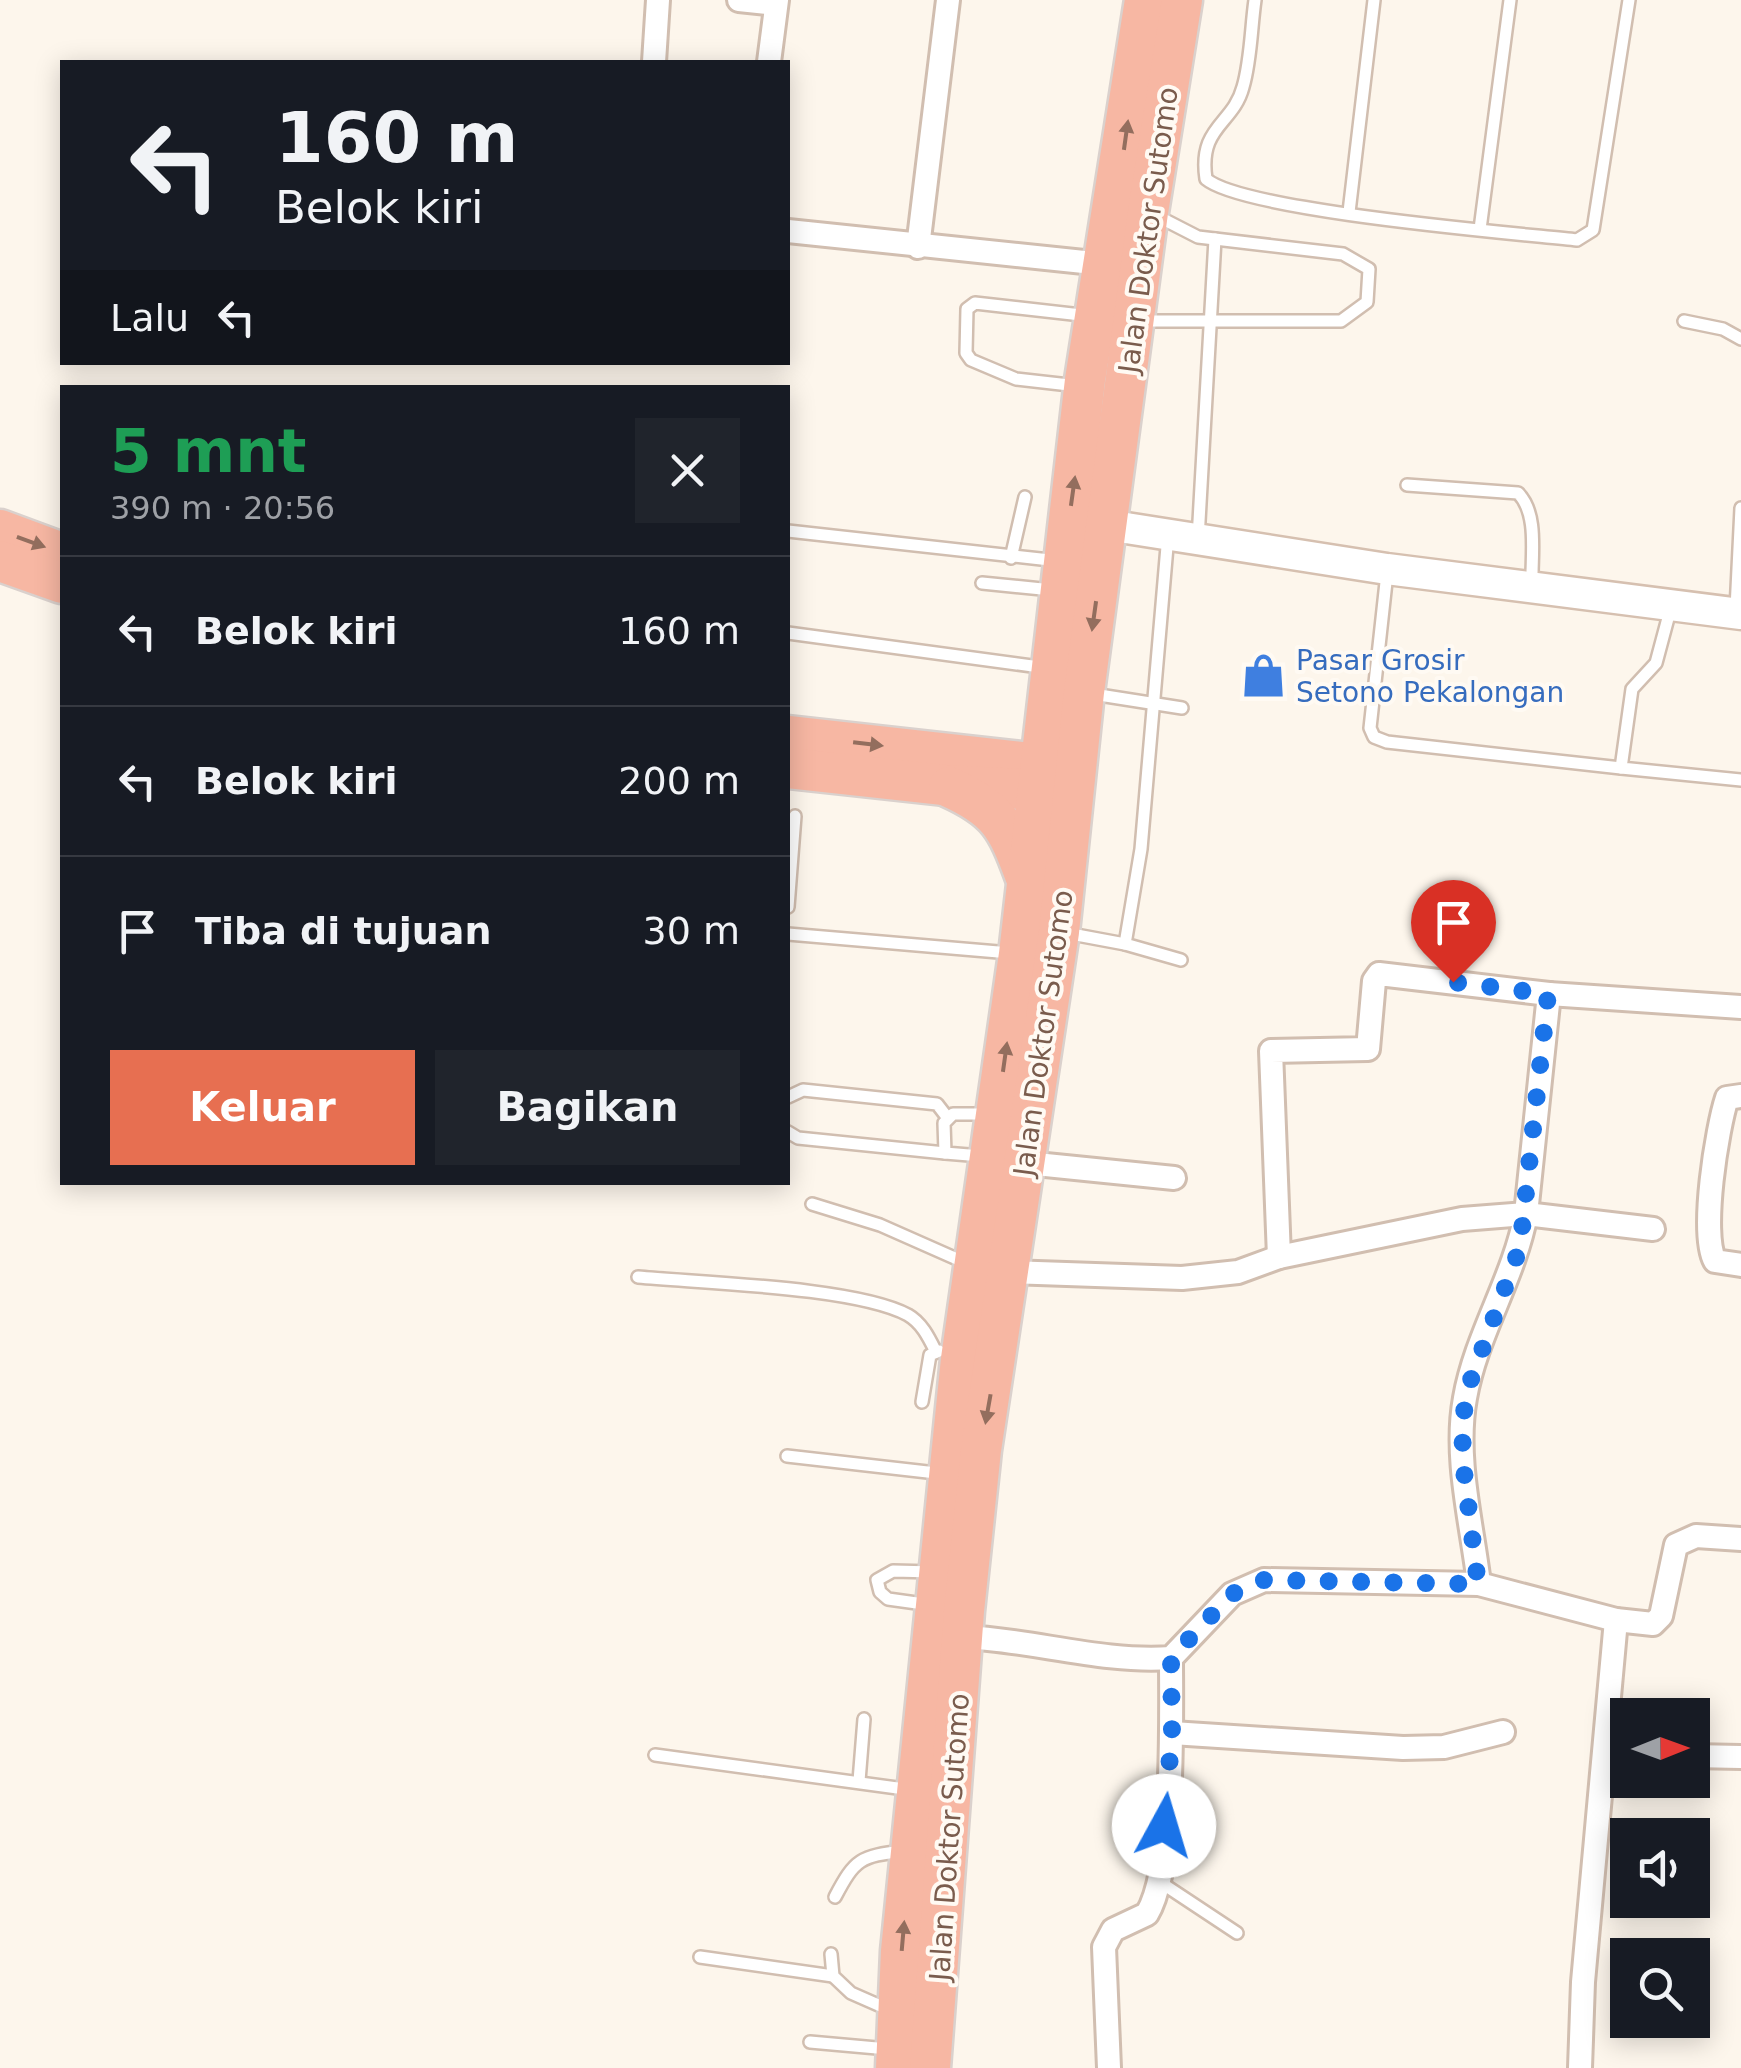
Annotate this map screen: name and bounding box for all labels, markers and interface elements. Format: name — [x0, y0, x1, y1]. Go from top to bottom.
street label: Jalan Doktor Sutomo — [1112, 85, 1185, 377]
text: 160 m — [275, 97, 518, 179]
icon: left — [110, 100, 240, 230]
one-way arrow — [1118, 119, 1134, 150]
text: Belok kiri — [275, 181, 484, 234]
icon: left — [209, 290, 264, 345]
text: Lalu — [110, 296, 189, 340]
text: 5 mnt — [110, 416, 307, 486]
button: close — [635, 418, 740, 523]
one-way arrow — [1065, 475, 1081, 506]
text: 390 m · 20:56 — [110, 489, 335, 527]
one-way arrow — [17, 535, 47, 550]
one-way arrow — [1086, 601, 1102, 633]
icon: left — [110, 604, 165, 659]
text: Belok kiri — [195, 609, 397, 653]
text: 160 m — [618, 609, 740, 653]
place label: Pasar Grosir Setono Pekalongan — [1296, 644, 1564, 709]
shop icon: Pasar Grosir Setono Pekalongan — [1239, 652, 1287, 700]
one-way arrow — [853, 736, 885, 752]
icon: left — [110, 754, 165, 809]
text: Belok kiri — [195, 759, 397, 803]
text: 200 m — [618, 759, 740, 803]
pin — [1411, 880, 1496, 983]
street label: Jalan Doktor Sutomo — [1007, 888, 1080, 1180]
icon: arrive — [1426, 895, 1481, 950]
icon: arrive — [110, 904, 165, 959]
text: Tiba di tujuan — [195, 909, 491, 953]
text: 30 m — [643, 909, 740, 953]
one-way arrow — [997, 1040, 1013, 1072]
button: Keluar — [110, 1050, 415, 1165]
button: Bagikan — [435, 1050, 740, 1165]
one-way arrow — [980, 1394, 995, 1425]
street label: Jalan Doktor Sutomo — [923, 1692, 976, 1984]
north arrow — [1610, 1698, 1710, 1798]
map controls — [1610, 1698, 1710, 2038]
position arrow — [1112, 1774, 1216, 1878]
button: sound — [1610, 1818, 1710, 1918]
one-way arrow — [895, 1919, 911, 1951]
button: search — [1610, 1938, 1710, 2038]

